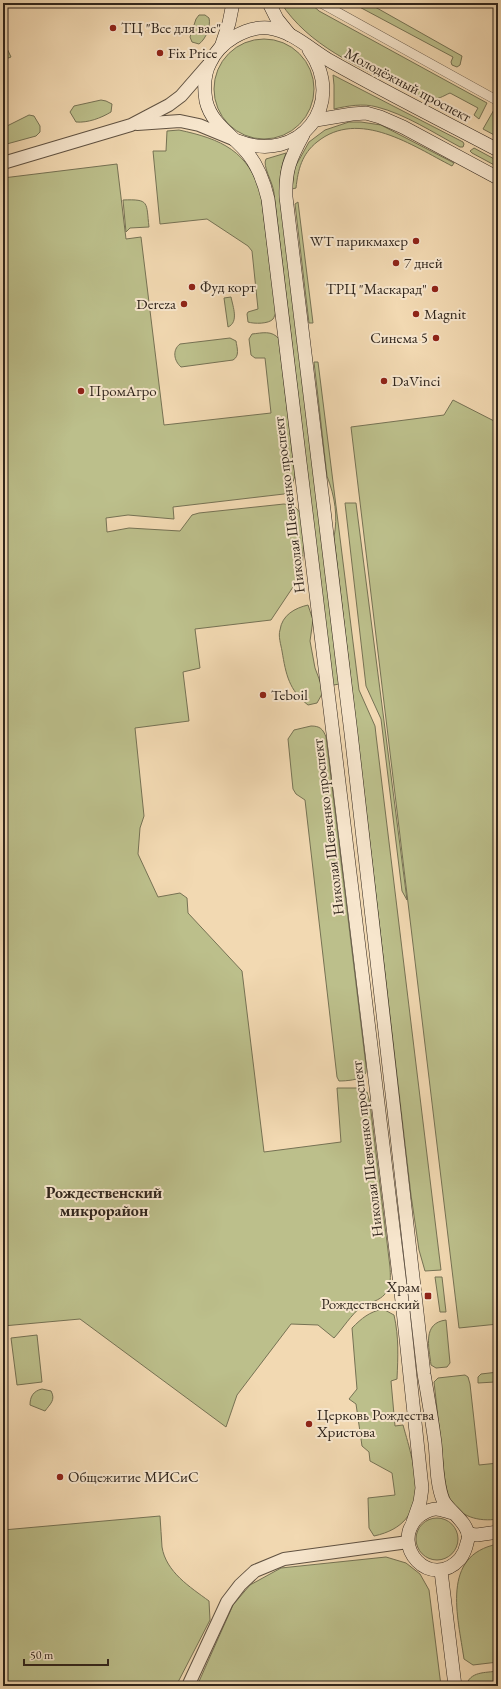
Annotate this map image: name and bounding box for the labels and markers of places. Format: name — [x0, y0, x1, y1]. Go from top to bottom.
place label: ТЦ "Все для вас" — [121, 18, 221, 37]
marker: ТЦ "Все для вас" — [108, 23, 118, 33]
place label: Fix Price — [168, 43, 218, 62]
marker: Fix Price — [155, 48, 165, 58]
place label: WT парикмахер — [310, 231, 408, 250]
marker: WT парикмахер — [411, 236, 421, 246]
place label: 7 дней — [404, 253, 443, 272]
marker: 7 дней — [391, 258, 401, 268]
place label: Фуд корт — [200, 277, 256, 296]
place label: ТРЦ "Маскарад" — [326, 279, 427, 298]
marker: Фуд корт — [187, 282, 197, 292]
marker: ТРЦ "Маскарад" — [430, 284, 440, 294]
place label: Dereza — [136, 294, 176, 313]
marker: Dereza — [179, 299, 189, 309]
place label: Magnit — [424, 304, 466, 323]
marker: Magnit — [411, 309, 421, 319]
place label: Синема 5 — [370, 328, 428, 347]
marker: Синема 5 — [431, 333, 441, 343]
place label: DaVinci — [392, 371, 441, 390]
marker: DaVinci — [379, 376, 389, 386]
place label: ПромАгро — [89, 381, 157, 400]
marker: ПромАгро — [76, 386, 86, 396]
place label: Teboil — [271, 685, 308, 704]
marker: Teboil — [258, 690, 268, 700]
place label: Храм Рождественский — [321, 1277, 421, 1313]
marker: Храм Рождественский — [423, 1291, 433, 1301]
place label: Церковь Рождества Христова — [316, 1405, 434, 1441]
marker: Церковь Рождества Христова — [304, 1419, 314, 1429]
place label: Общежитие МИСиС — [68, 1467, 199, 1486]
marker: Общежитие МИСиС — [55, 1472, 65, 1482]

